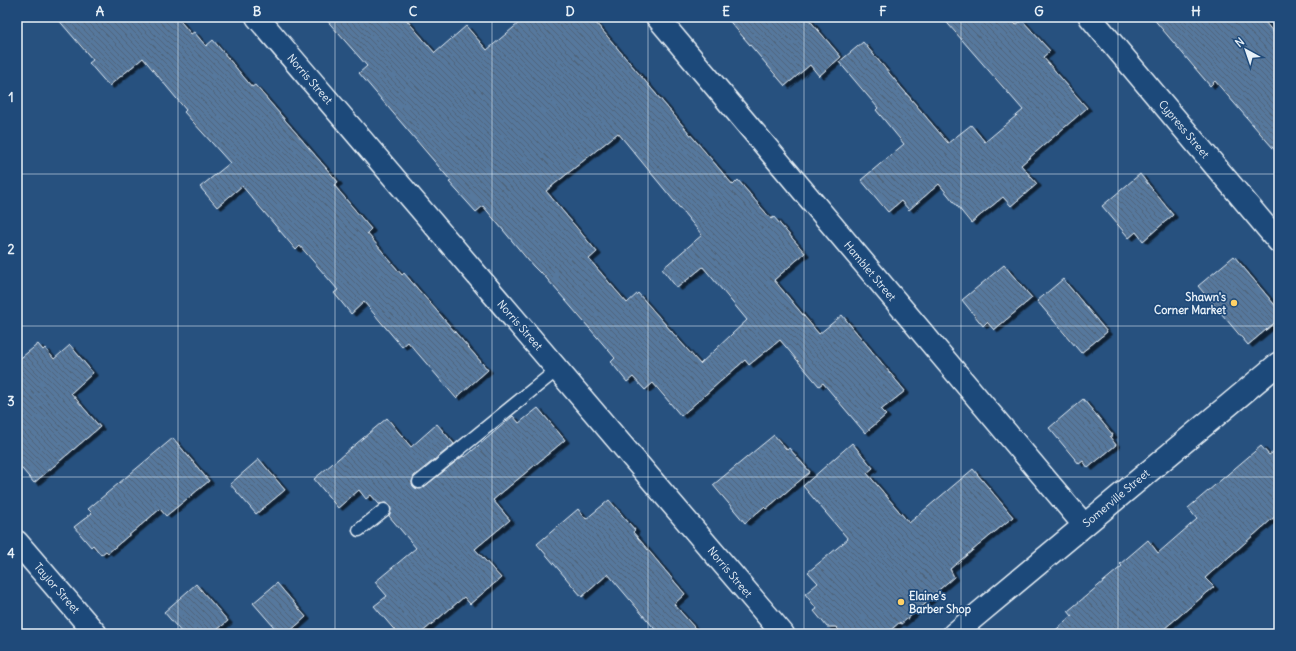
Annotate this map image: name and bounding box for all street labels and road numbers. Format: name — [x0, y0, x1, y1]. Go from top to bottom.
street label: Norris Street — [284, 51, 336, 107]
street label: Cypress Street — [1156, 97, 1213, 161]
street label: Hamblet Street — [841, 238, 899, 304]
street label: Norris Street — [494, 297, 546, 353]
street label: Somerville Street — [1080, 466, 1153, 530]
street label: Norris Street — [705, 544, 756, 601]
street label: Taylor Street — [31, 560, 83, 616]

